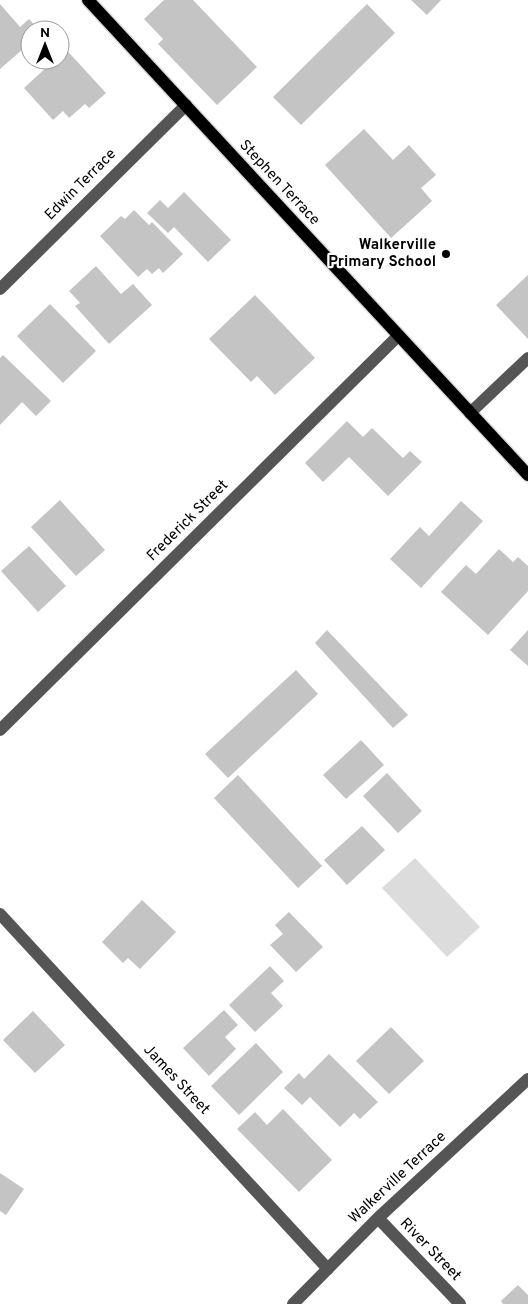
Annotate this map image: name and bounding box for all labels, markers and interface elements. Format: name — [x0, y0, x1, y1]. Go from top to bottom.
north arrow — [20, 20, 70, 70]
text: N — [40, 25, 50, 42]
street label: Stephen Terrace — [235, 136, 323, 230]
street label: Edwin Terrace — [41, 145, 121, 225]
place label: Walkerville Primary School — [328, 236, 436, 272]
marker: Walkerville Primary School — [440, 248, 452, 260]
street label: Frederick Street — [143, 476, 233, 566]
street label: James Street — [139, 1041, 213, 1119]
street label: Walkerville Terrace — [345, 1128, 451, 1228]
street label: River Street — [395, 1215, 465, 1285]

